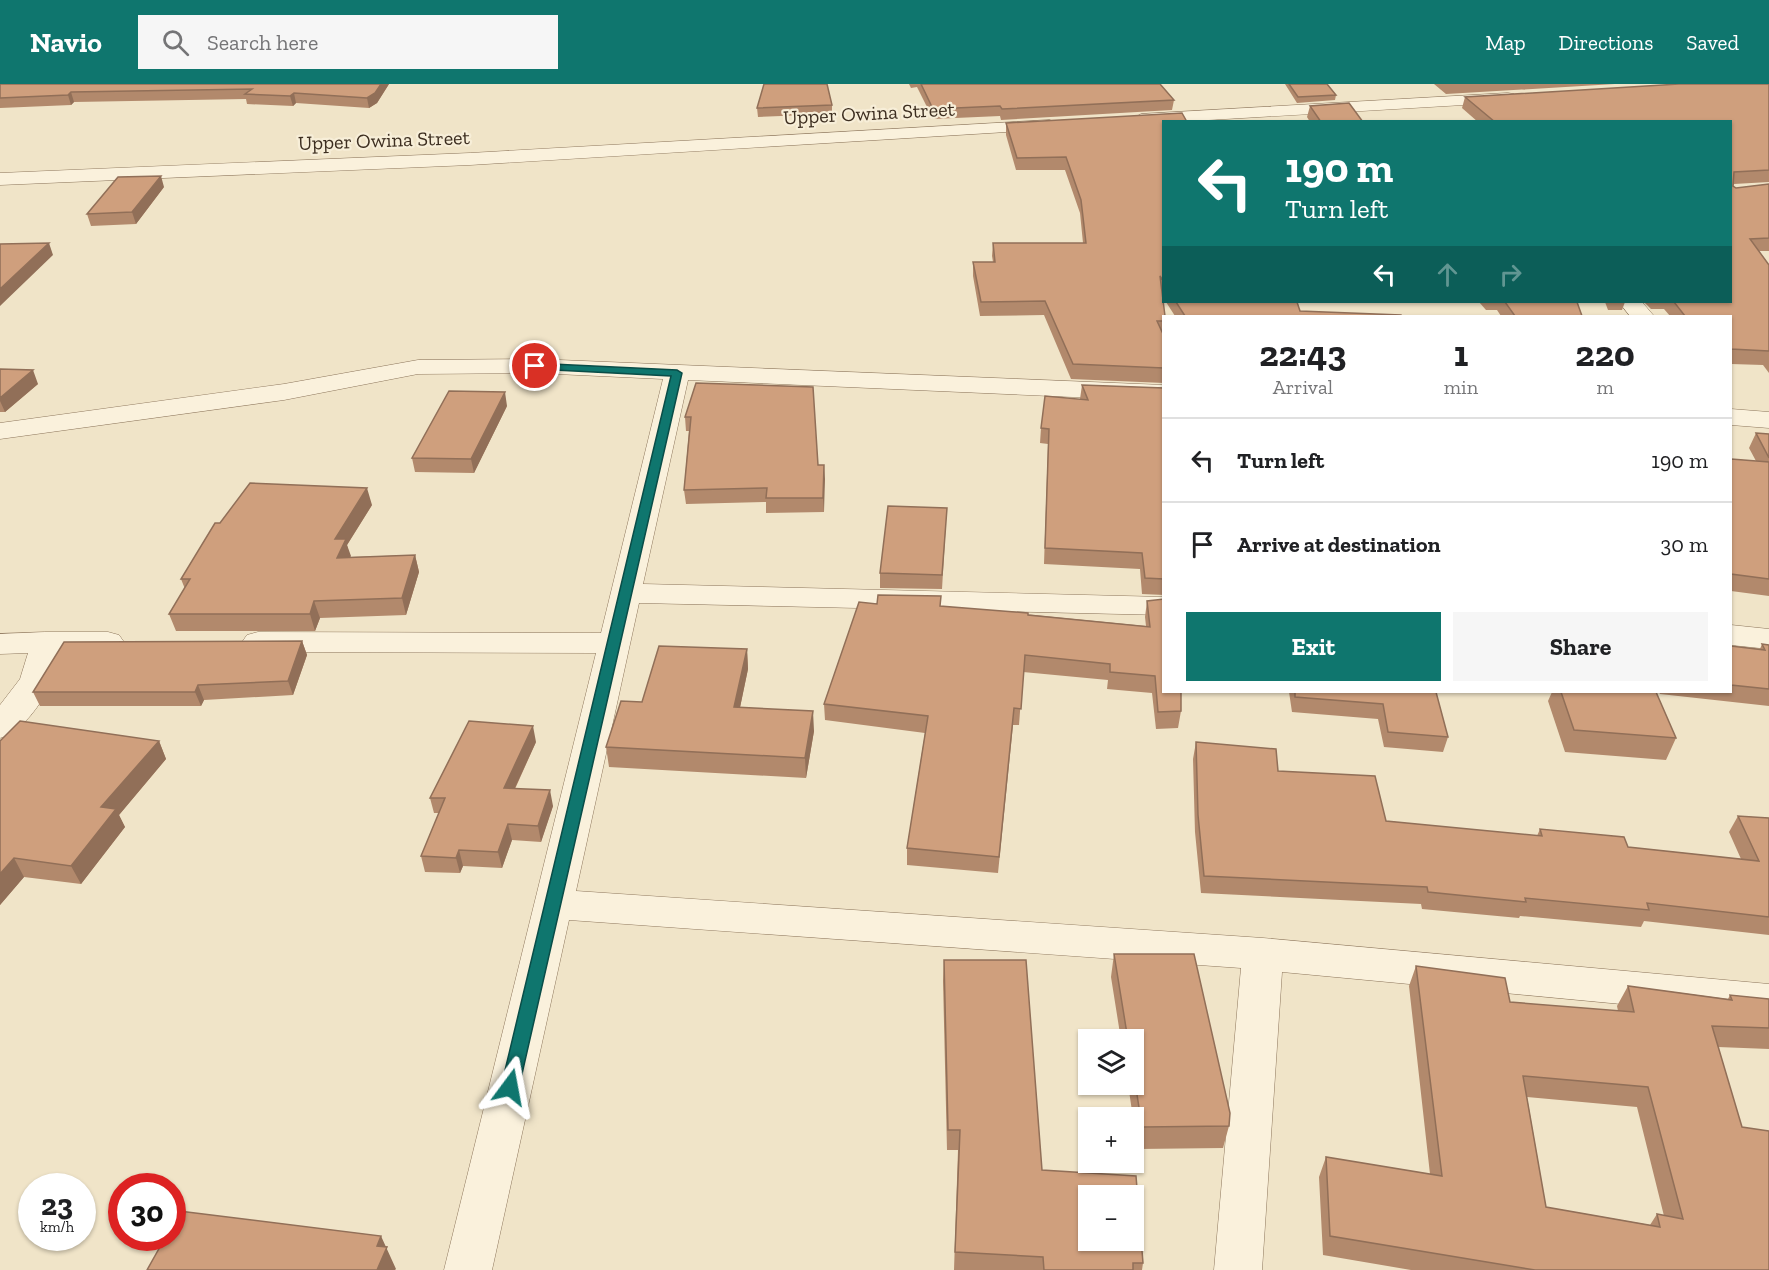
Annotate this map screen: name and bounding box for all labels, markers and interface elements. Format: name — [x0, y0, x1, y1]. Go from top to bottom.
search box — [138, 15, 558, 69]
text: Navio — [30, 26, 102, 59]
icon: search — [159, 26, 192, 59]
text: Search here — [207, 29, 318, 56]
text: Map — [1486, 30, 1526, 55]
text: Directions — [1559, 30, 1653, 55]
text: Saved — [1686, 30, 1739, 55]
street label: Upper Owina Street — [783, 96, 956, 129]
street label: Upper Owina Street — [298, 125, 471, 155]
text: 190 m — [1285, 142, 1393, 193]
icon: left — [1186, 144, 1264, 222]
text: Turn left — [1285, 193, 1388, 225]
icon: left — [1368, 258, 1401, 291]
icon: ahead — [1431, 258, 1464, 291]
icon: right — [1494, 258, 1527, 291]
text: 22:43 — [1259, 332, 1347, 375]
text: 1 — [1454, 332, 1468, 375]
text: 220 — [1575, 332, 1635, 375]
pin — [509, 340, 560, 391]
icon: arrive — [518, 349, 551, 382]
text: Arrival — [1273, 375, 1333, 399]
text: min — [1444, 375, 1478, 399]
text: m — [1596, 375, 1614, 399]
icon: left — [1186, 444, 1219, 477]
text: Turn left — [1237, 447, 1324, 474]
text: 190 m — [1651, 447, 1708, 474]
icon: arrive — [1186, 528, 1219, 561]
text: Arrive at destination — [1237, 531, 1440, 558]
text: 30 m — [1661, 531, 1708, 558]
button: Exit — [1186, 612, 1441, 681]
button: Share — [1453, 612, 1708, 681]
map controls — [1078, 1029, 1144, 1251]
button: layers — [1078, 1029, 1144, 1095]
position arrow — [478, 1055, 542, 1119]
button: + — [1078, 1107, 1144, 1173]
speed limit sign: 30 — [108, 1173, 186, 1251]
button: − — [1078, 1185, 1144, 1251]
text: 23 — [41, 1187, 73, 1223]
text: km/h — [40, 1218, 74, 1236]

